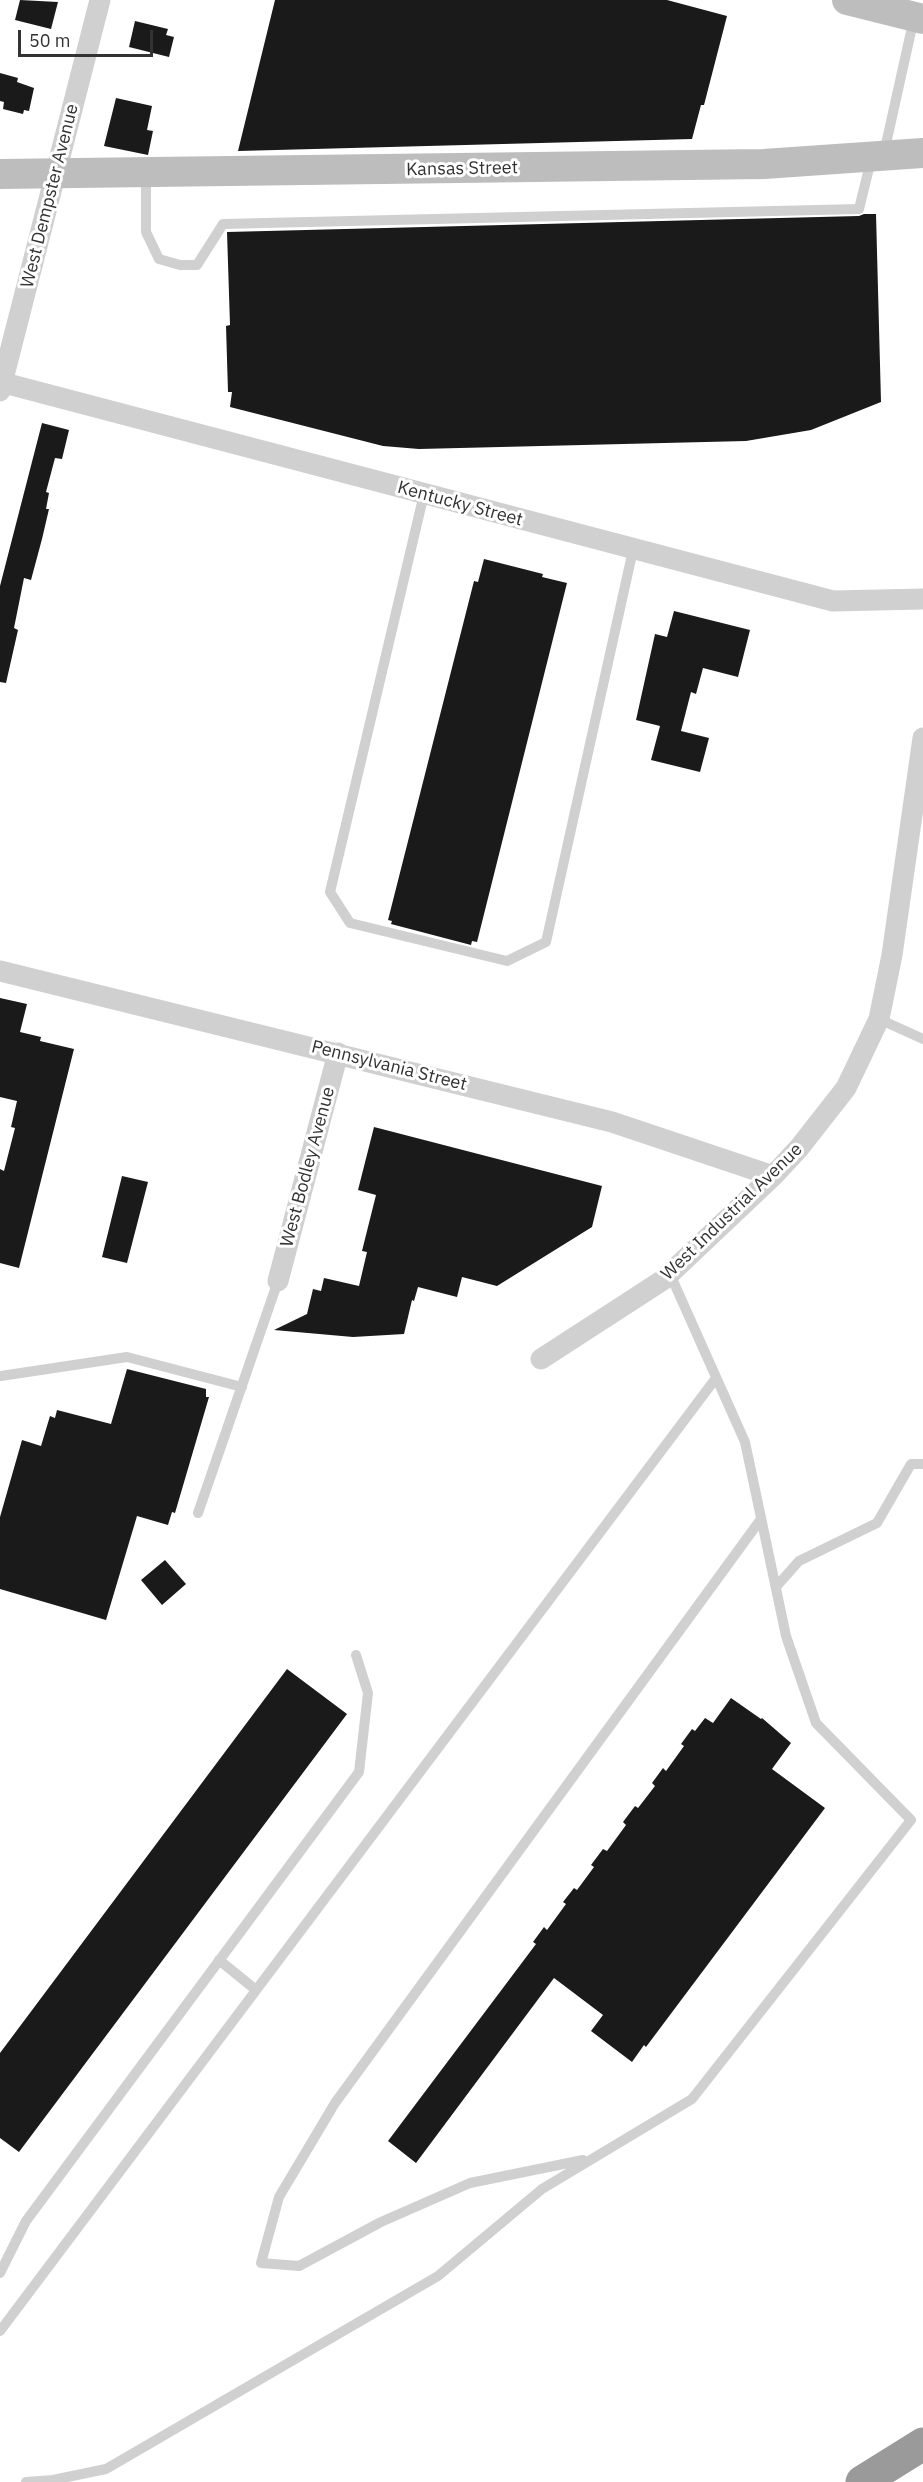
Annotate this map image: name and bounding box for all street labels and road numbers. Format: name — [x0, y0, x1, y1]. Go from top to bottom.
street label: West Dempster Avenue — [17, 102, 83, 290]
street label: Kansas Street — [406, 157, 518, 181]
street label: Kentucky Street — [395, 477, 525, 531]
street label: Pennsylvania Street — [309, 1036, 469, 1096]
street label: West Bodley Avenue — [276, 1084, 340, 1250]
street label: West Industrial Avenue — [657, 1139, 807, 1285]

